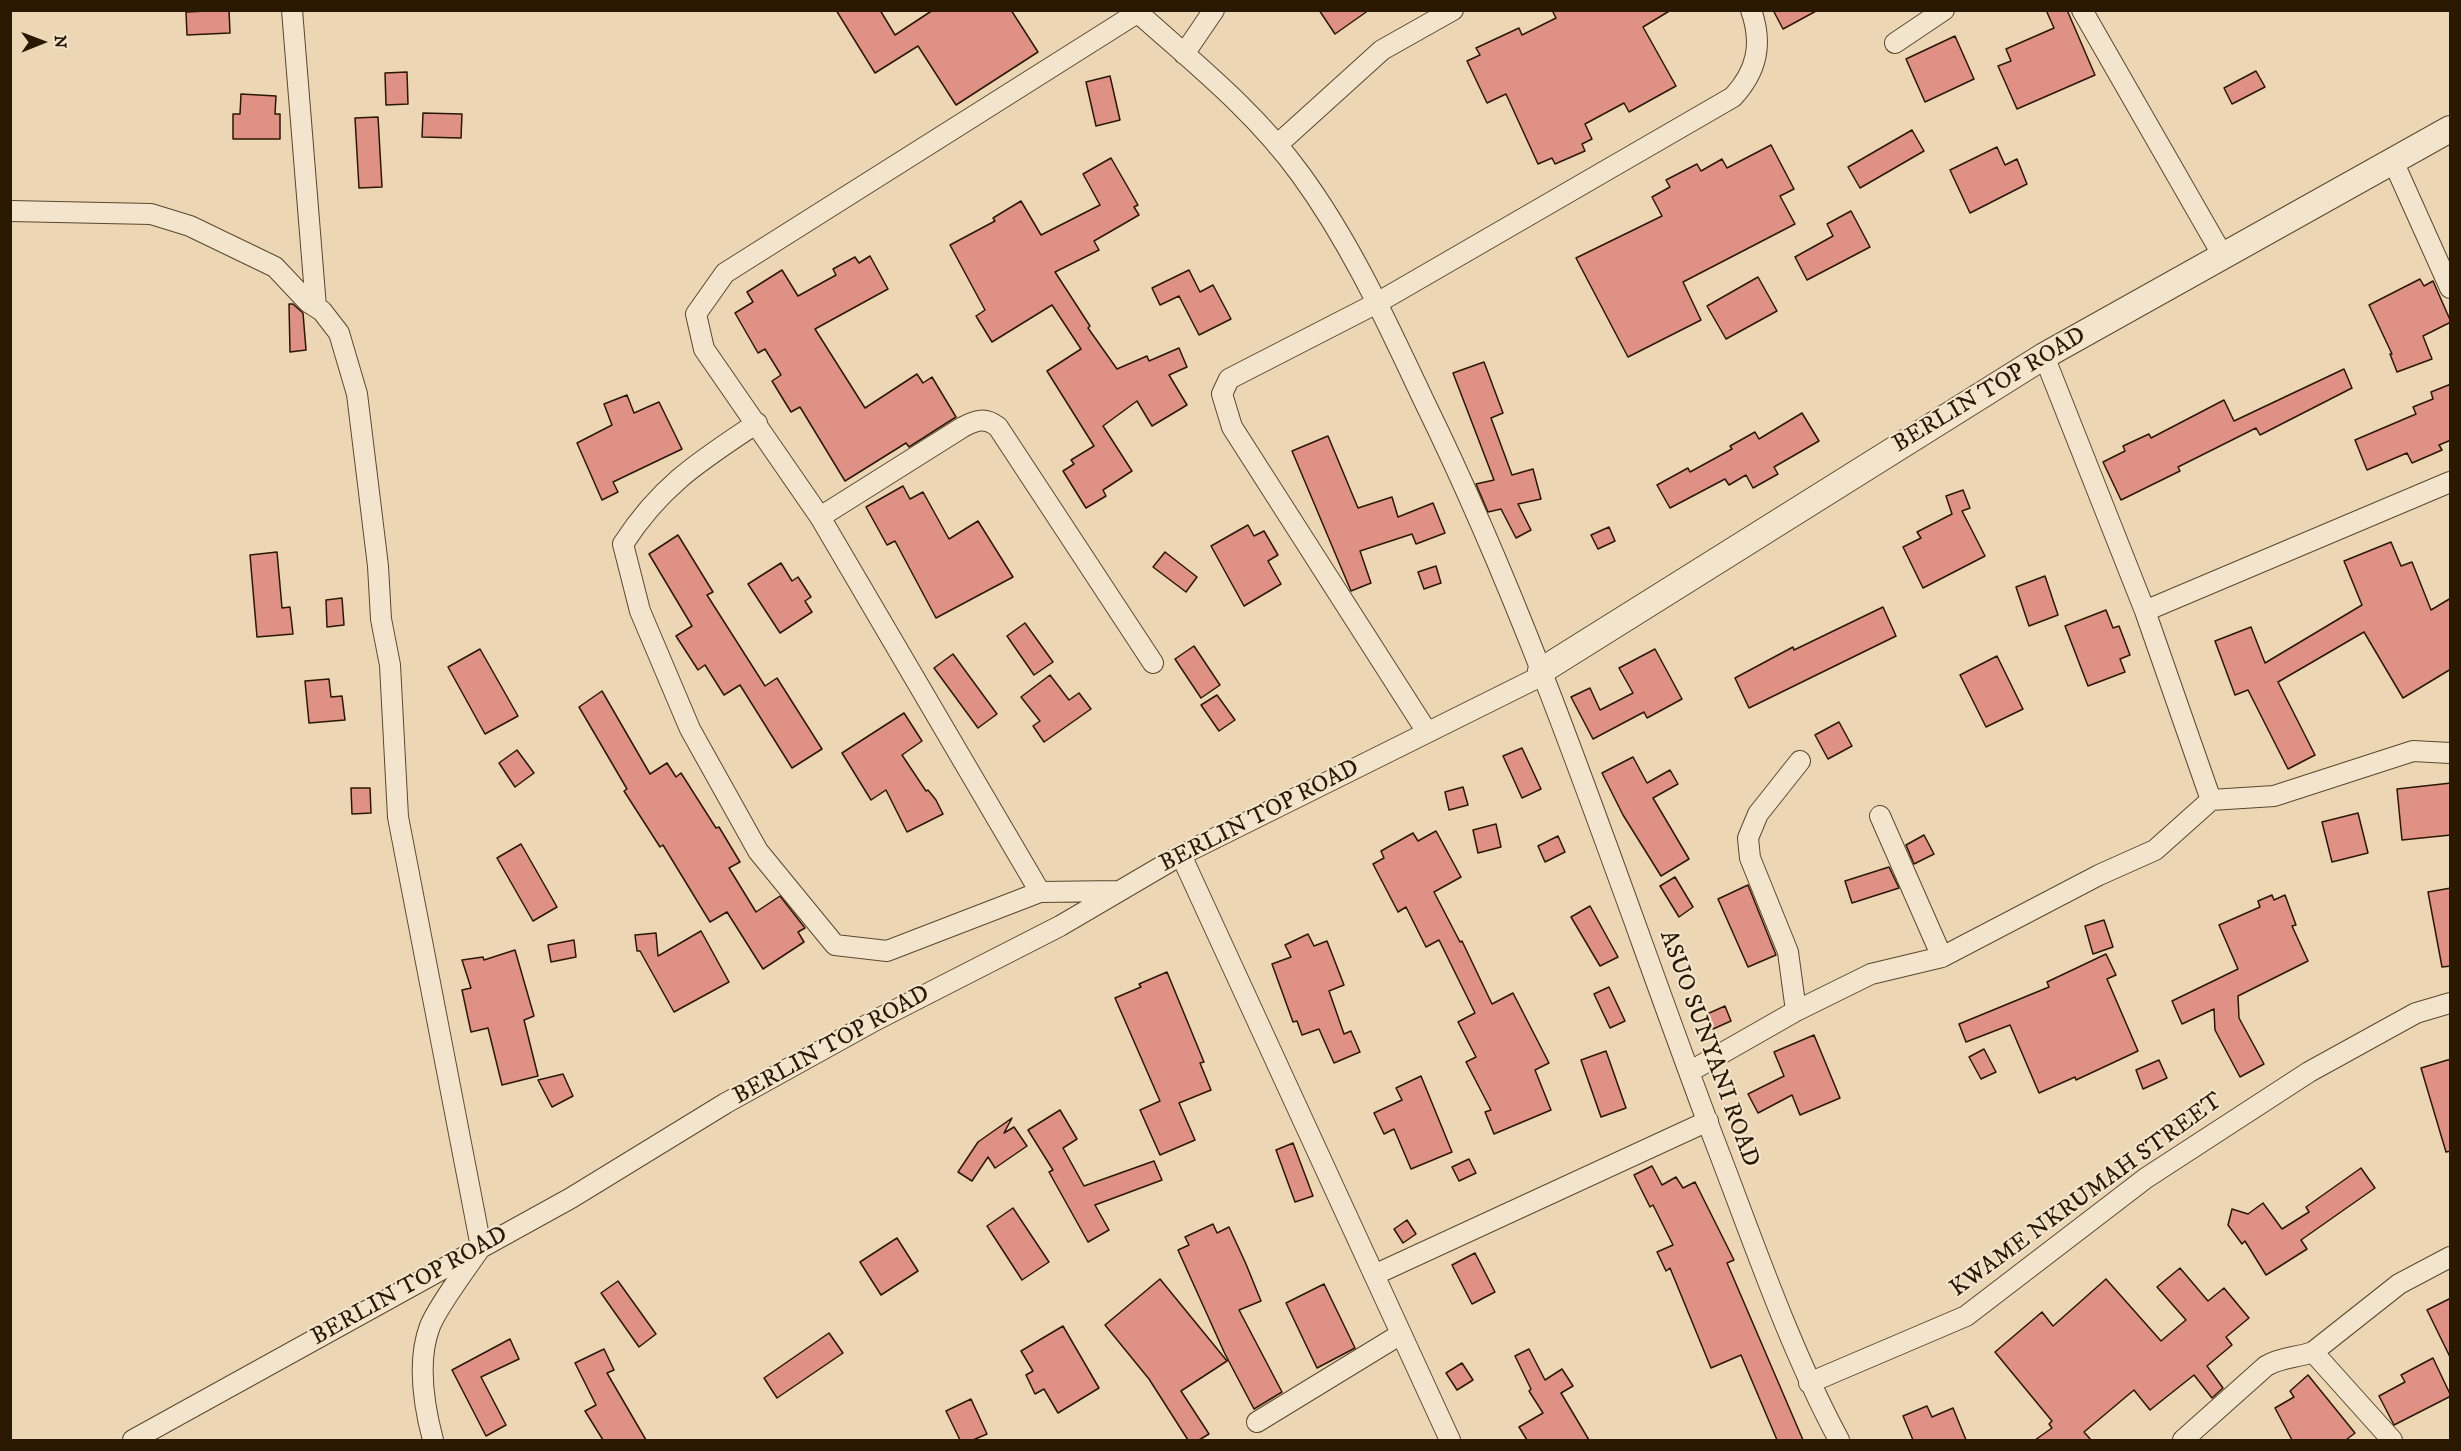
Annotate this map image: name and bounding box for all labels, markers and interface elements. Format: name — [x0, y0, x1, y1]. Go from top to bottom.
north arrow — [12, 12, 72, 72]
text: N — [50, 35, 70, 48]
street label: BERLIN TOP ROAD — [1888, 322, 2092, 460]
street label: BERLIN TOP ROAD — [1155, 754, 1365, 880]
street label: ASUO SUNYANI ROAD — [1652, 927, 1764, 1171]
street label: BERLIN TOP ROAD — [729, 980, 935, 1112]
street label: KWAME NKRUMAH STREET — [1945, 1088, 2229, 1304]
street label: BERLIN TOP ROAD — [307, 1221, 513, 1353]

